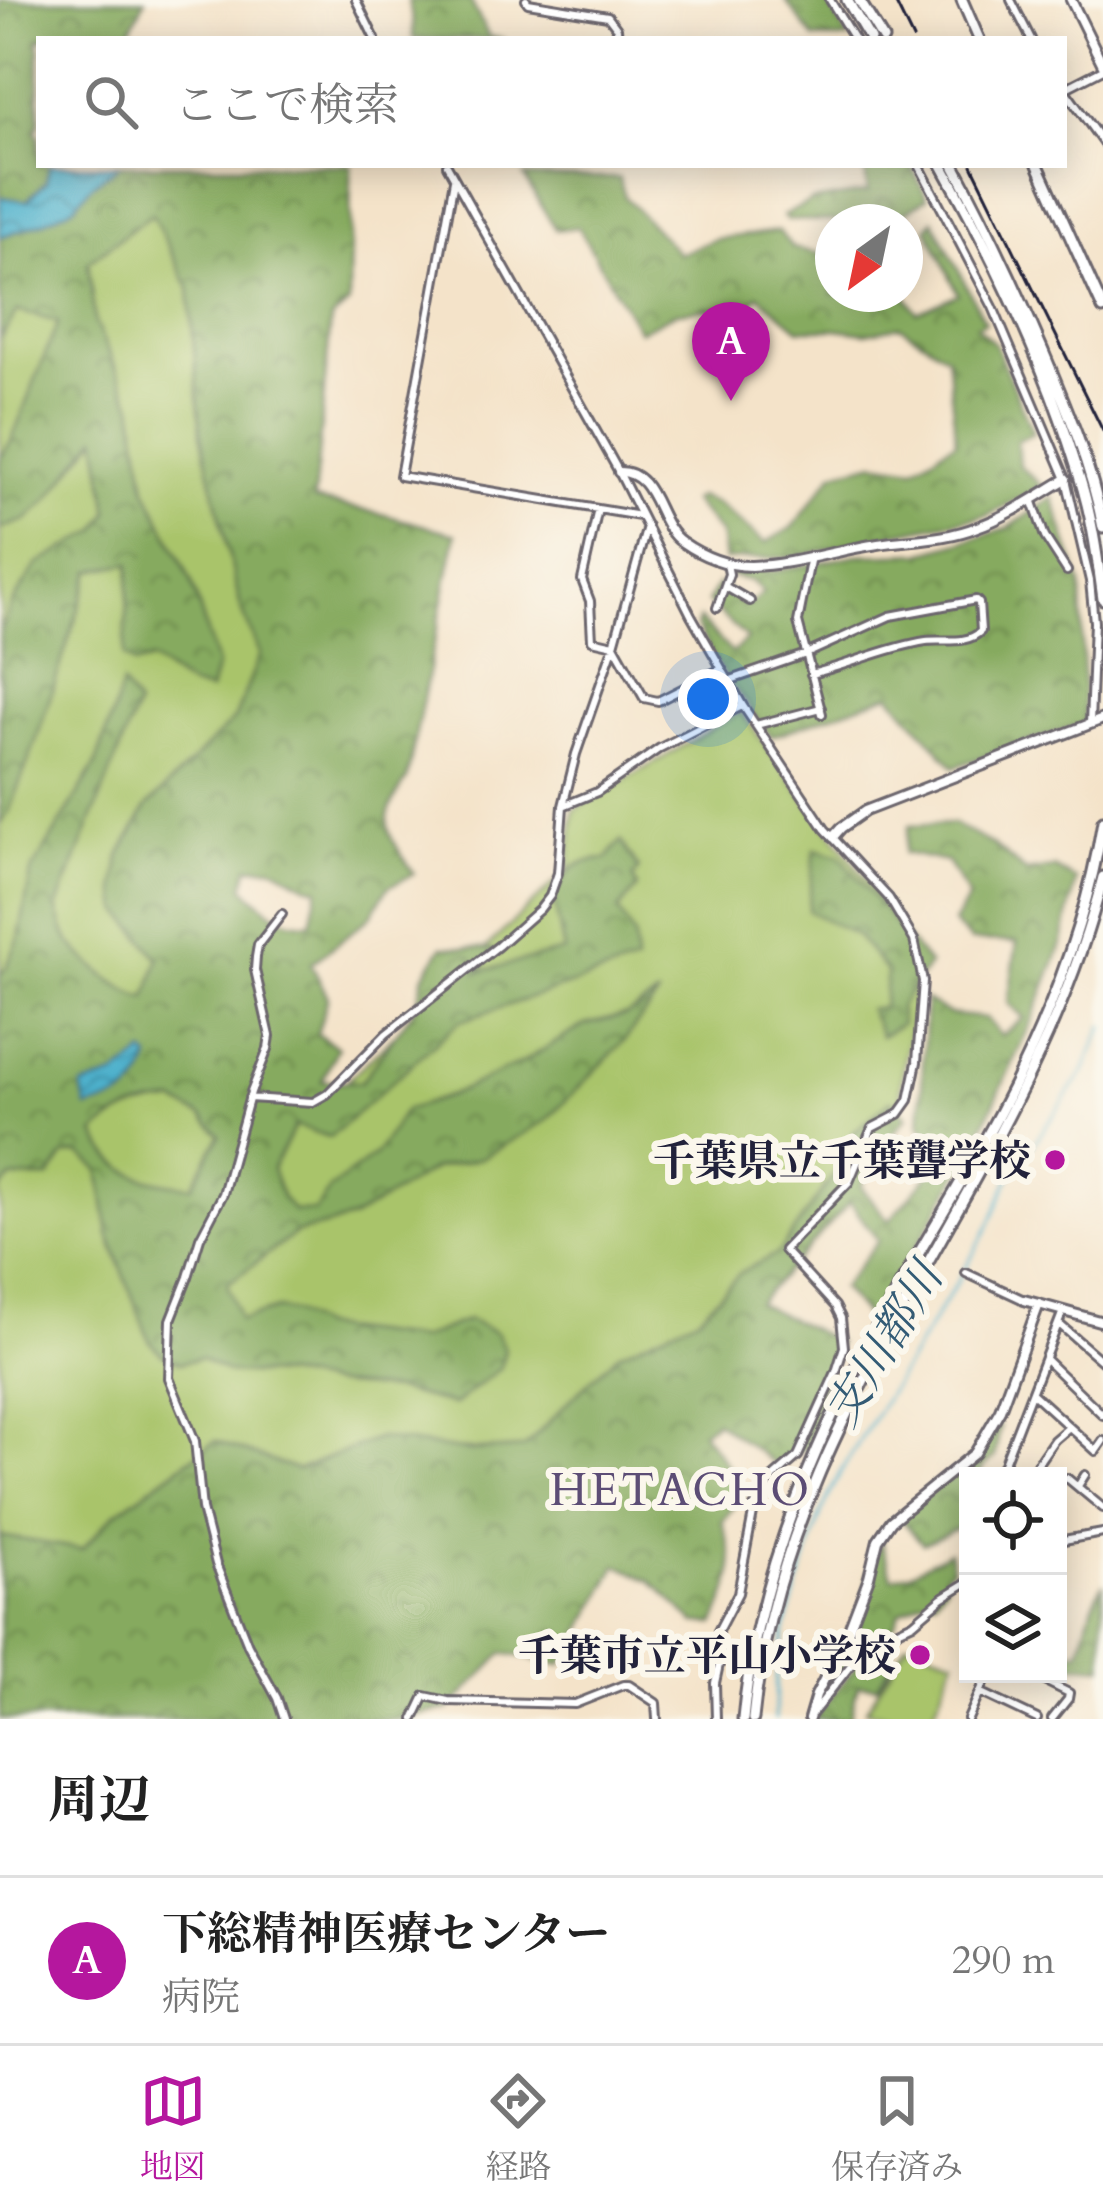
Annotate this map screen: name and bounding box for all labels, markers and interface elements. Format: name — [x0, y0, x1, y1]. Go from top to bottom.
search box — [36, 36, 1067, 168]
icon: search — [78, 69, 144, 135]
text: ここで検索 — [174, 75, 399, 136]
north arrow — [815, 204, 923, 312]
pin: A — [692, 302, 770, 401]
your location — [678, 669, 738, 729]
place label: 千葉県立千葉聾学校 — [653, 1133, 1031, 1190]
marker: 千葉県立千葉聾学校 — [1042, 1147, 1068, 1173]
water label: 支川都川 — [812, 1248, 959, 1438]
district label: HETACHO — [550, 1460, 812, 1521]
map controls — [959, 1467, 1067, 1683]
button: locate — [959, 1467, 1067, 1575]
button: layers — [959, 1575, 1067, 1683]
place label: 千葉市立平山小学校 — [518, 1628, 896, 1685]
marker: 千葉市立平山小学校 — [907, 1642, 933, 1668]
text: 周辺 — [48, 1766, 150, 1836]
text: 下総精神医療センター — [162, 1904, 610, 1965]
text: A — [72, 1934, 102, 1987]
text: 290 m — [952, 1934, 1055, 1987]
text: 病院 — [162, 1971, 240, 2024]
tab: 地図 — [140, 2068, 206, 2190]
tab: 経路 — [485, 2068, 551, 2190]
tab: 保存済み — [831, 2068, 963, 2190]

